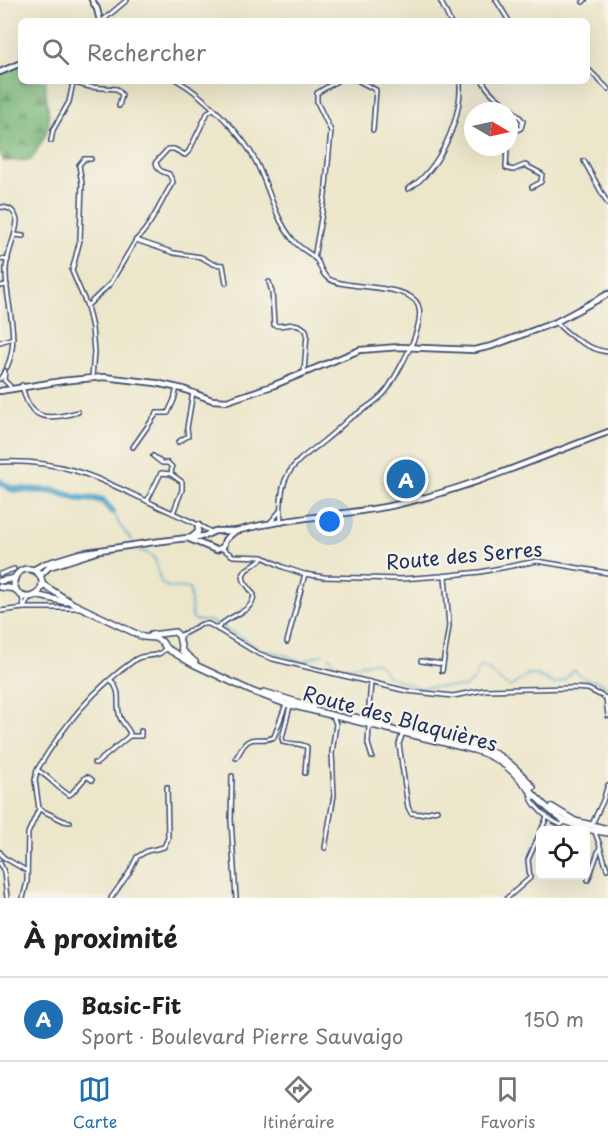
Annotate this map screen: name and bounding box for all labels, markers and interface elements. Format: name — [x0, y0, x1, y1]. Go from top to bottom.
search box — [18, 18, 590, 84]
icon: search — [39, 35, 72, 68]
text: Rechercher — [87, 35, 206, 68]
north arrow — [464, 102, 518, 156]
pin: A — [386, 456, 426, 502]
your location — [315, 507, 344, 536]
street label: Route des Serres — [384, 533, 543, 577]
street label: Route des Blaquières — [300, 678, 501, 758]
map controls — [536, 826, 590, 880]
button: locate — [536, 826, 590, 880]
text: À proximité — [24, 918, 178, 957]
text: Basic-Fit — [81, 988, 181, 1021]
text: A — [36, 1004, 51, 1034]
text: 150 m — [524, 1004, 584, 1034]
text: Sport · Boulevard Pierre Sauvaigo — [81, 1021, 403, 1051]
tab: Carte — [73, 1073, 117, 1133]
tab: Itinéraire — [263, 1073, 335, 1133]
tab: Favoris — [480, 1073, 535, 1133]

